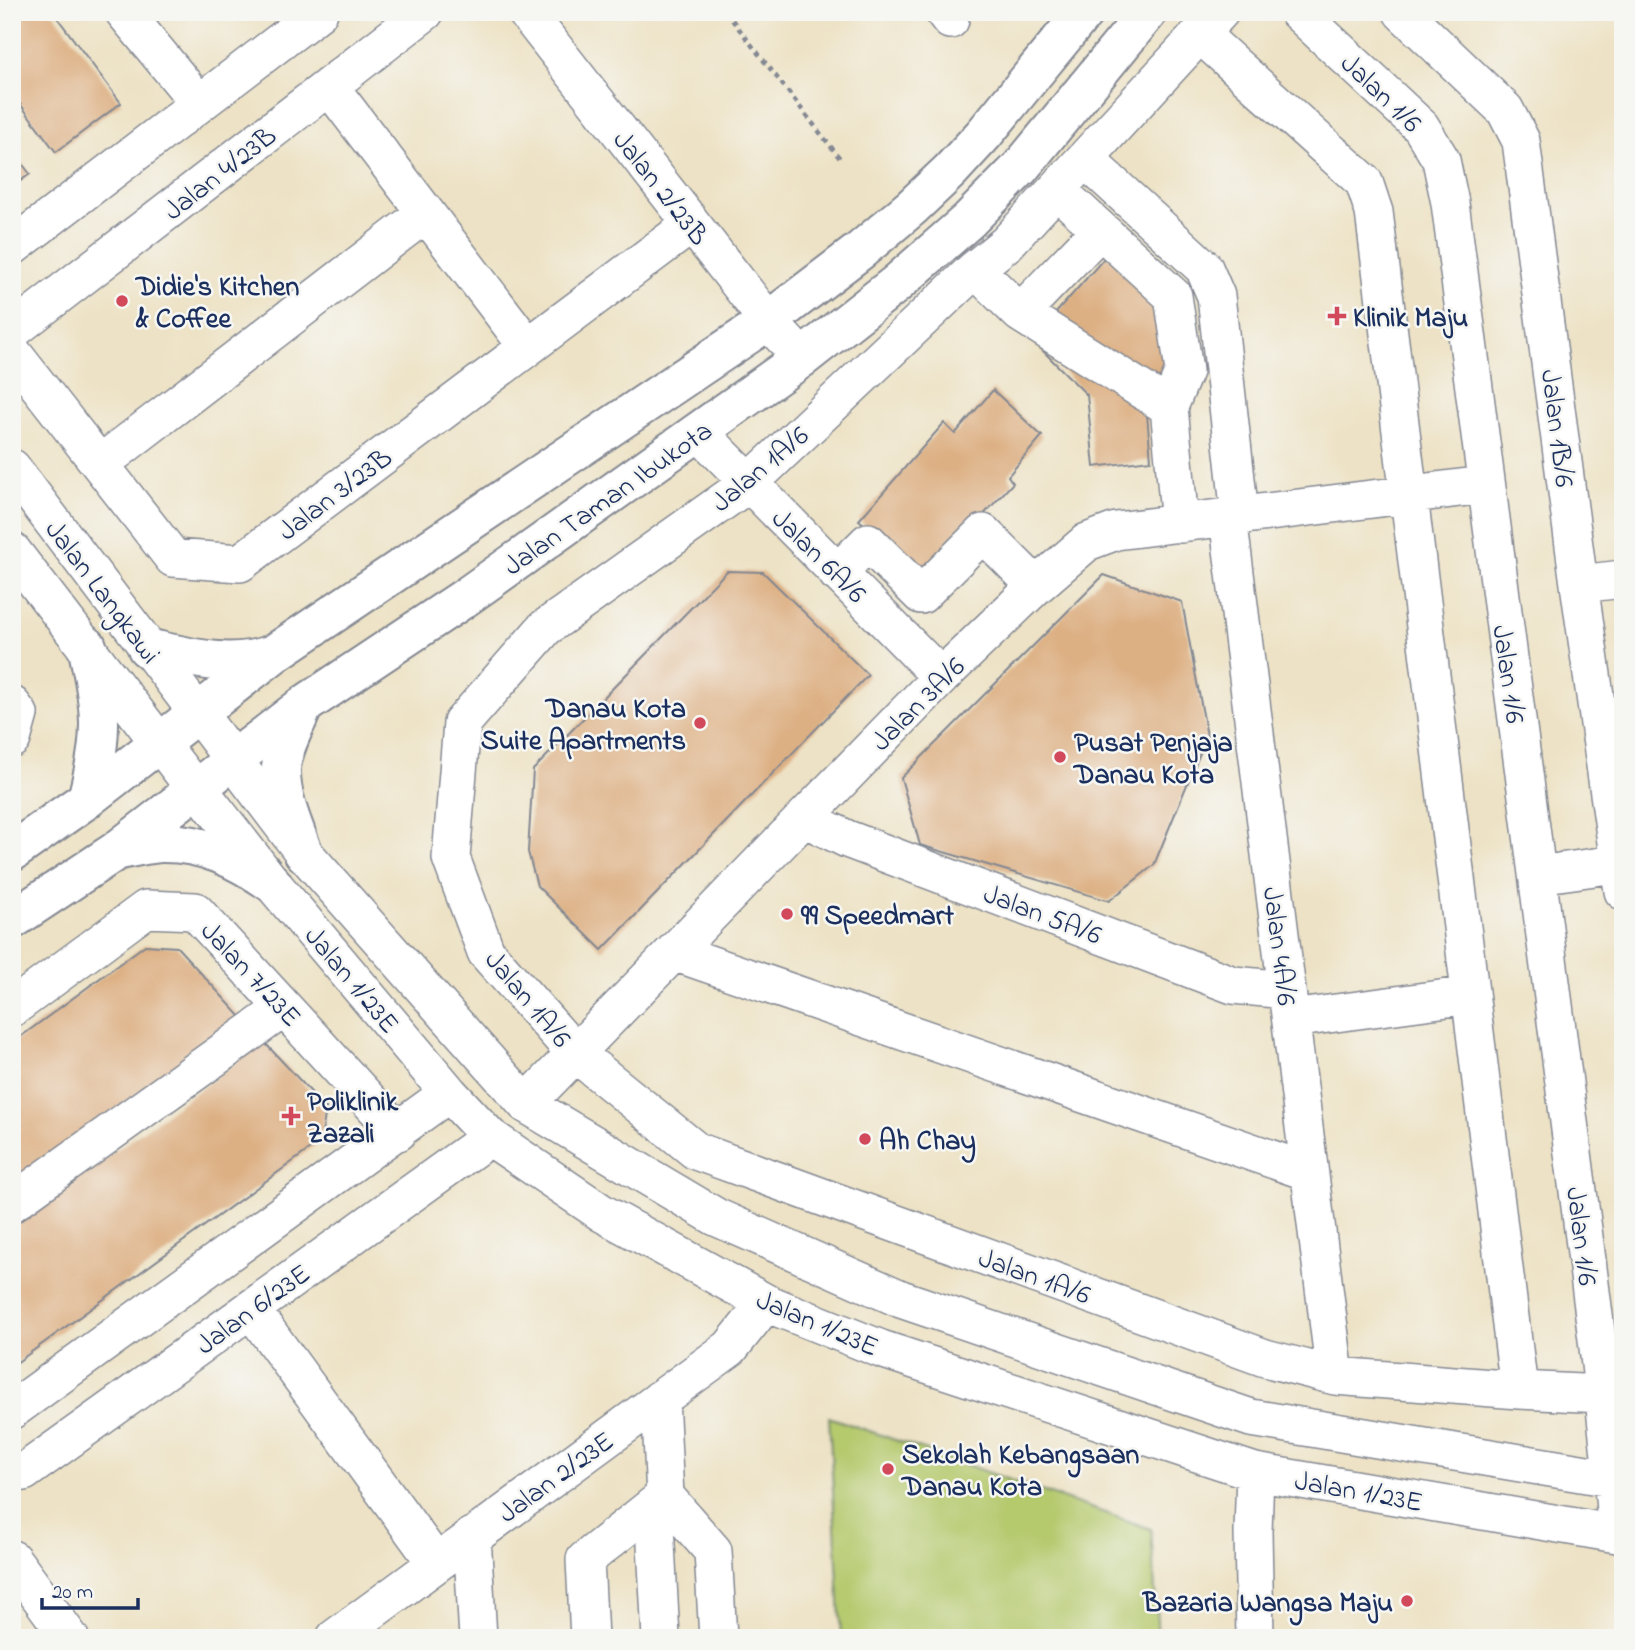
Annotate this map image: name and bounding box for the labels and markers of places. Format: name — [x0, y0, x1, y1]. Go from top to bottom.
place label: Didie's Kitchen & Coffee — [134, 268, 299, 341]
marker: Didie's Kitchen & Coffee — [114, 293, 130, 309]
place label: Klinik Maju — [1353, 299, 1468, 340]
marker: Klinik Maju — [1327, 306, 1347, 326]
place label: Danau Kota Suite Apartments — [481, 690, 686, 763]
marker: Danau Kota Suite Apartments — [692, 715, 708, 731]
place label: Pusat Penjaja Danau Kota — [1072, 724, 1233, 797]
marker: Pusat Penjaja Danau Kota — [1052, 749, 1068, 765]
place label: 99 Speedmart — [800, 897, 954, 938]
marker: 99 Speedmart — [779, 906, 795, 922]
place label: Poliklinik Zazali — [307, 1083, 399, 1156]
marker: Poliklinik Zazali — [281, 1106, 301, 1126]
place label: Ah Chay — [879, 1122, 976, 1163]
marker: Ah Chay — [857, 1131, 873, 1147]
place label: Sekolah Kebangsaan Danau Kota — [900, 1436, 1140, 1509]
marker: Sekolah Kebangsaan Danau Kota — [880, 1461, 896, 1477]
place label: Bazaria Wangsa Maju — [1141, 1584, 1393, 1626]
marker: Bazaria Wangsa Maju — [1399, 1593, 1415, 1609]

